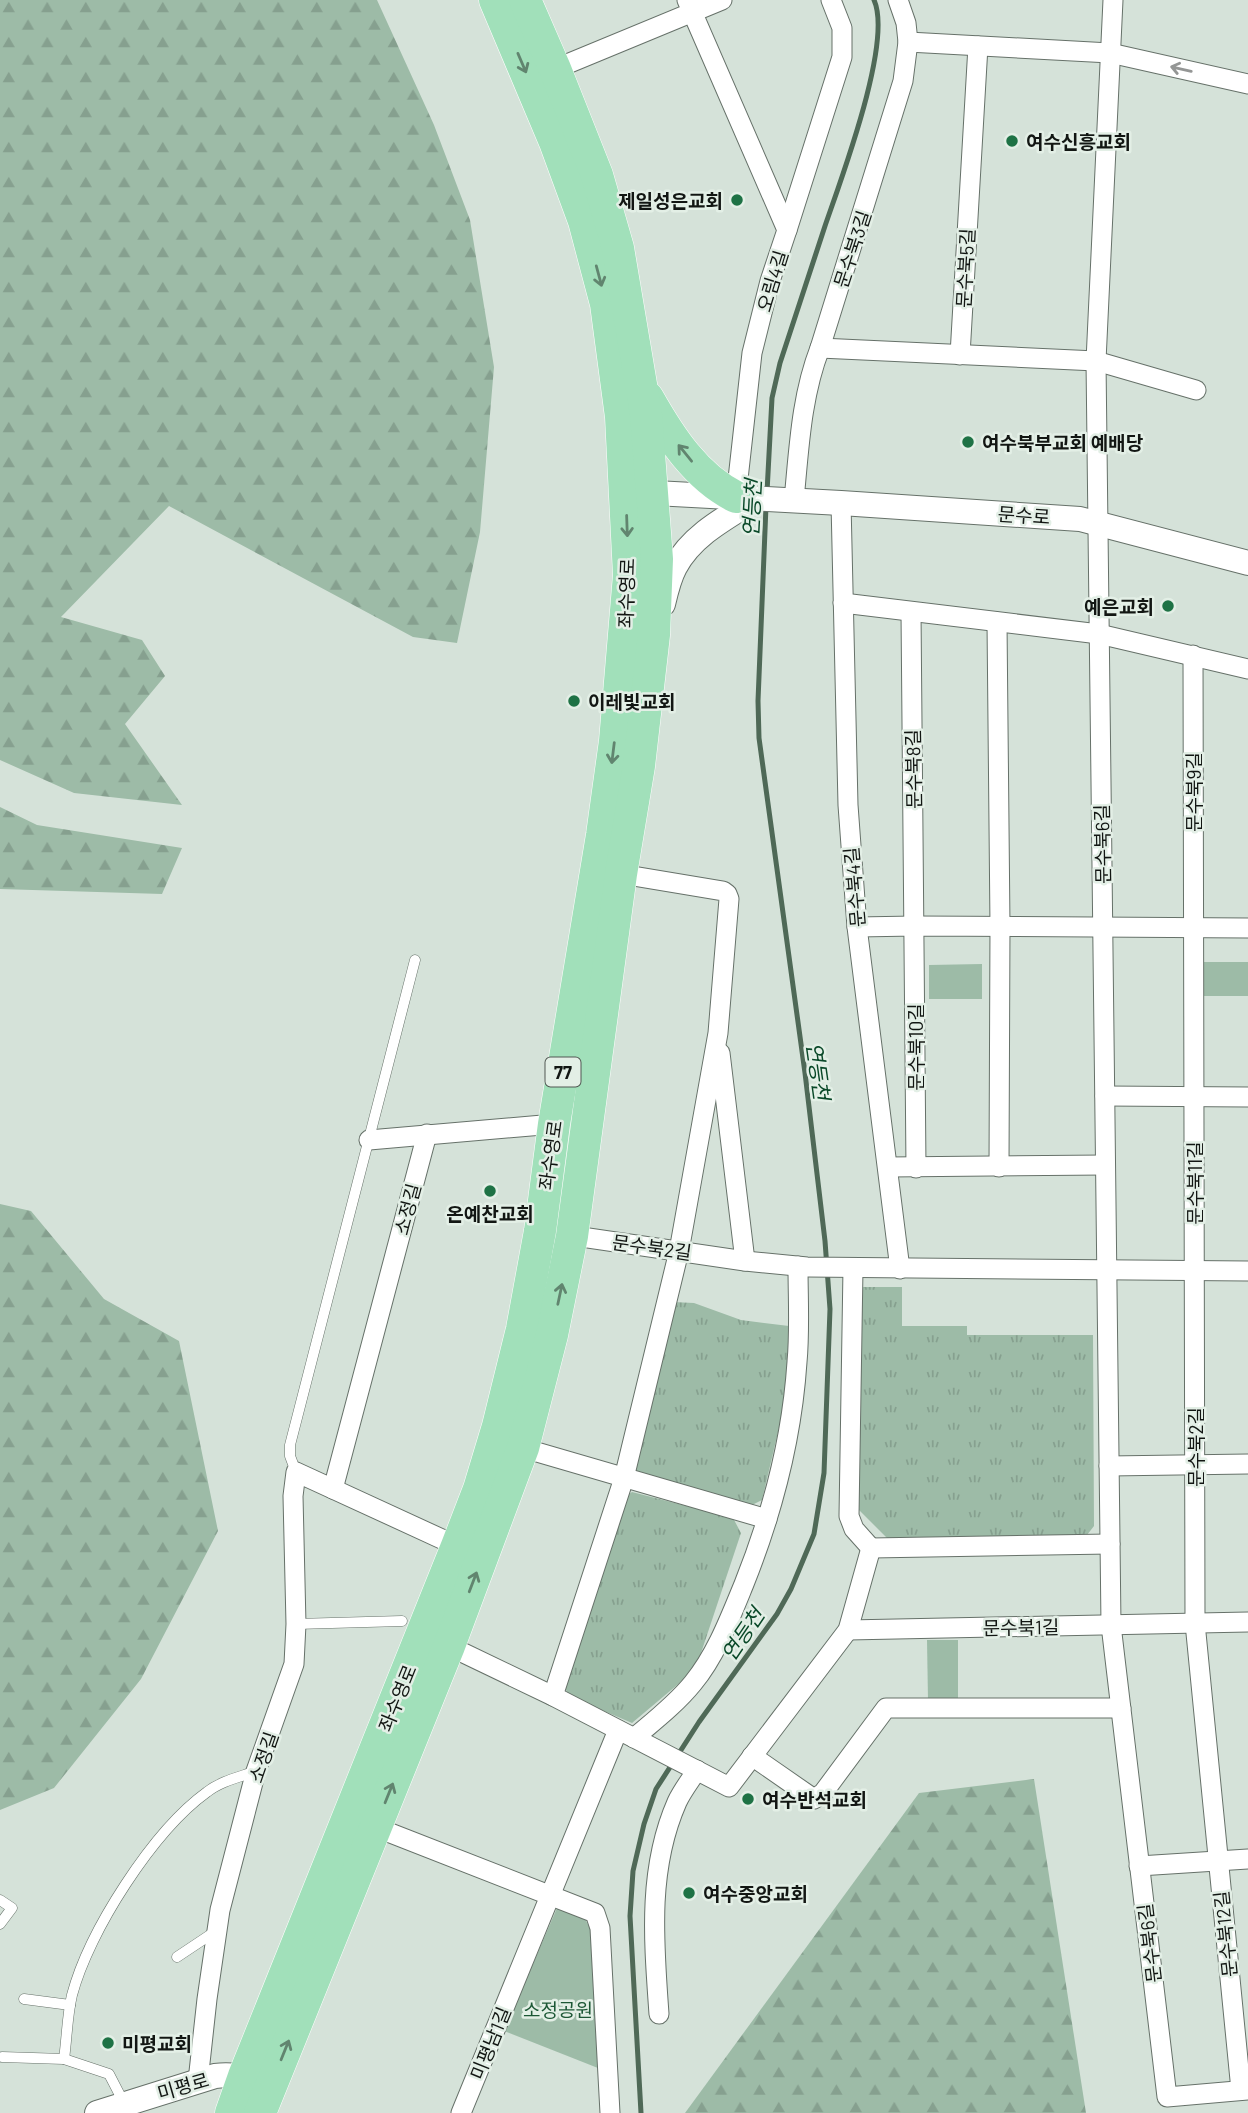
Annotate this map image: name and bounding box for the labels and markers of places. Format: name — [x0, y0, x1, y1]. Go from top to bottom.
place label: 여수신흥교회 — [1026, 130, 1131, 153]
marker: 여수신흥교회 — [1004, 133, 1020, 149]
place label: 제일성은교회 — [618, 189, 723, 212]
marker: 제일성은교회 — [729, 192, 745, 208]
place label: 여수북부교회 예배당 — [982, 431, 1144, 454]
marker: 여수북부교회 예배당 — [960, 434, 976, 450]
place label: 예은교회 — [1084, 595, 1154, 618]
marker: 예은교회 — [1160, 598, 1176, 614]
place label: 이레빛교회 — [588, 690, 675, 713]
marker: 이레빛교회 — [566, 693, 582, 709]
marker: 온예찬교회 — [482, 1183, 498, 1199]
place label: 온예찬교회 — [446, 1202, 534, 1225]
place label: 여수반석교회 — [762, 1788, 867, 1811]
marker: 여수반석교회 — [740, 1791, 756, 1807]
place label: 여수중앙교회 — [703, 1882, 808, 1905]
marker: 여수중앙교회 — [681, 1885, 697, 1901]
place label: 미평교회 — [122, 2032, 192, 2055]
marker: 미평교회 — [100, 2035, 116, 2051]

